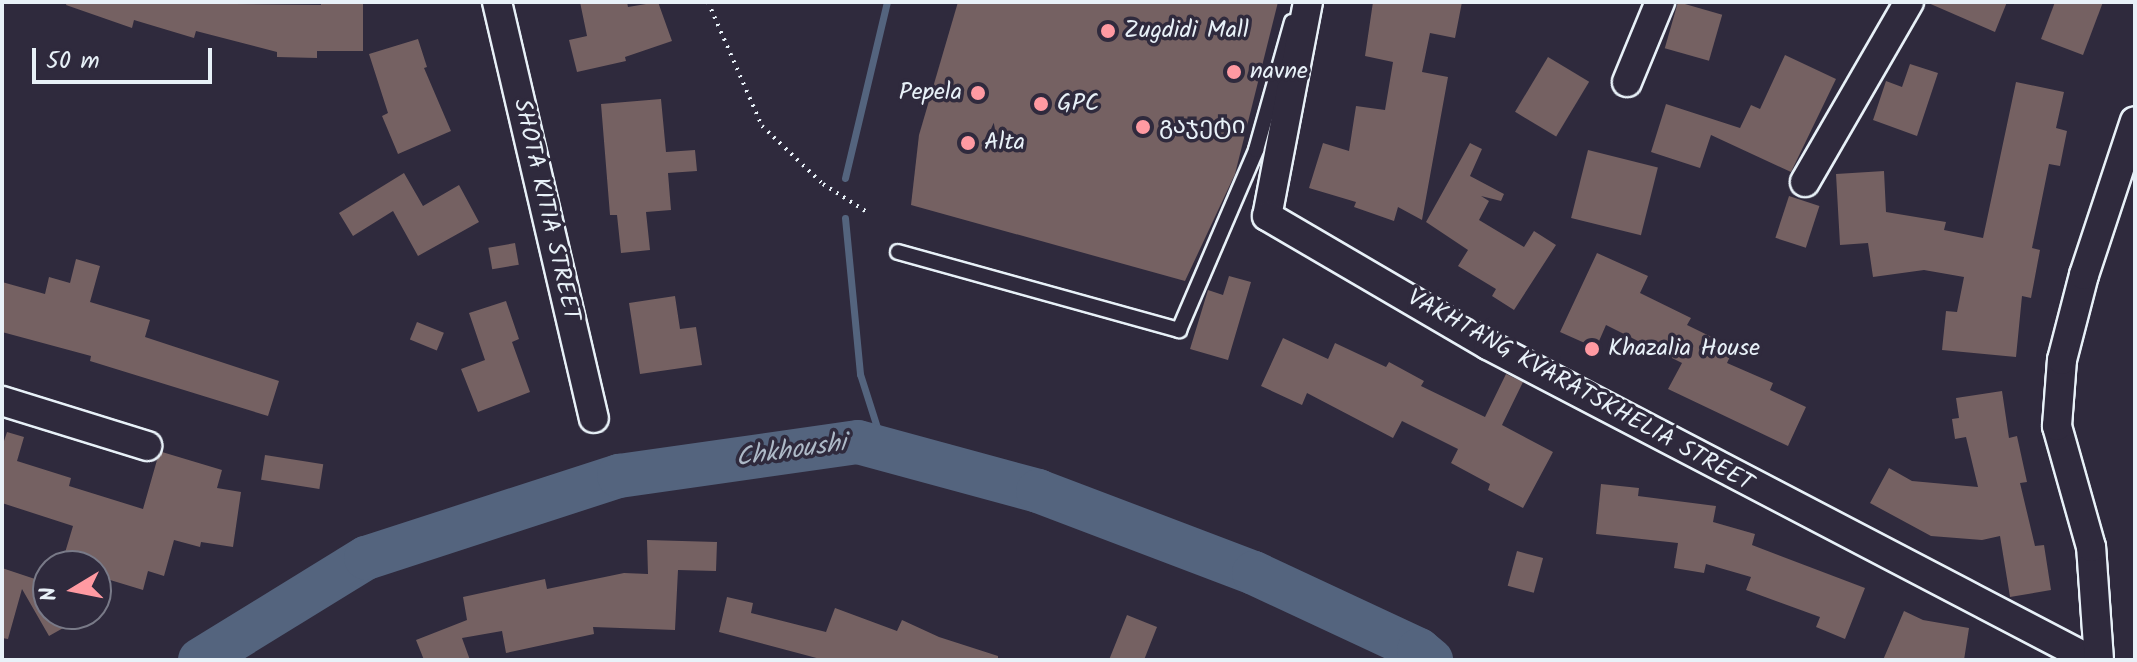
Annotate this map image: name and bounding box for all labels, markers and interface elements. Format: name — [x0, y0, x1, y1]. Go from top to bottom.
place label: Zugdidi Mall — [1124, 17, 1249, 45]
marker: Zugdidi Mall — [1099, 22, 1117, 40]
scale bar — [36, 32, 216, 82]
text: 50 m — [46, 42, 100, 81]
place label: navne — [1250, 58, 1308, 86]
marker: navne — [1225, 63, 1243, 81]
place label: Pepela — [899, 79, 962, 107]
marker: Pepela — [969, 84, 987, 102]
place label: GPC — [1057, 90, 1099, 118]
marker: GPC — [1032, 95, 1050, 113]
street label: SHOTA KITIA STREET — [506, 96, 586, 324]
place label: გაჯეტი — [1159, 113, 1245, 141]
marker: გაჯეტი — [1134, 118, 1152, 136]
place label: Alta — [984, 129, 1025, 157]
marker: Alta — [959, 134, 977, 152]
street label: VAKHTANG KVARATSKHELIA STREET — [1402, 284, 1758, 498]
place label: Khazalia House — [1608, 335, 1760, 363]
marker: Khazalia House — [1583, 340, 1601, 358]
water label: Chkhoushi — [734, 429, 848, 475]
north arrow — [32, 550, 112, 630]
text: N — [31, 584, 68, 604]

